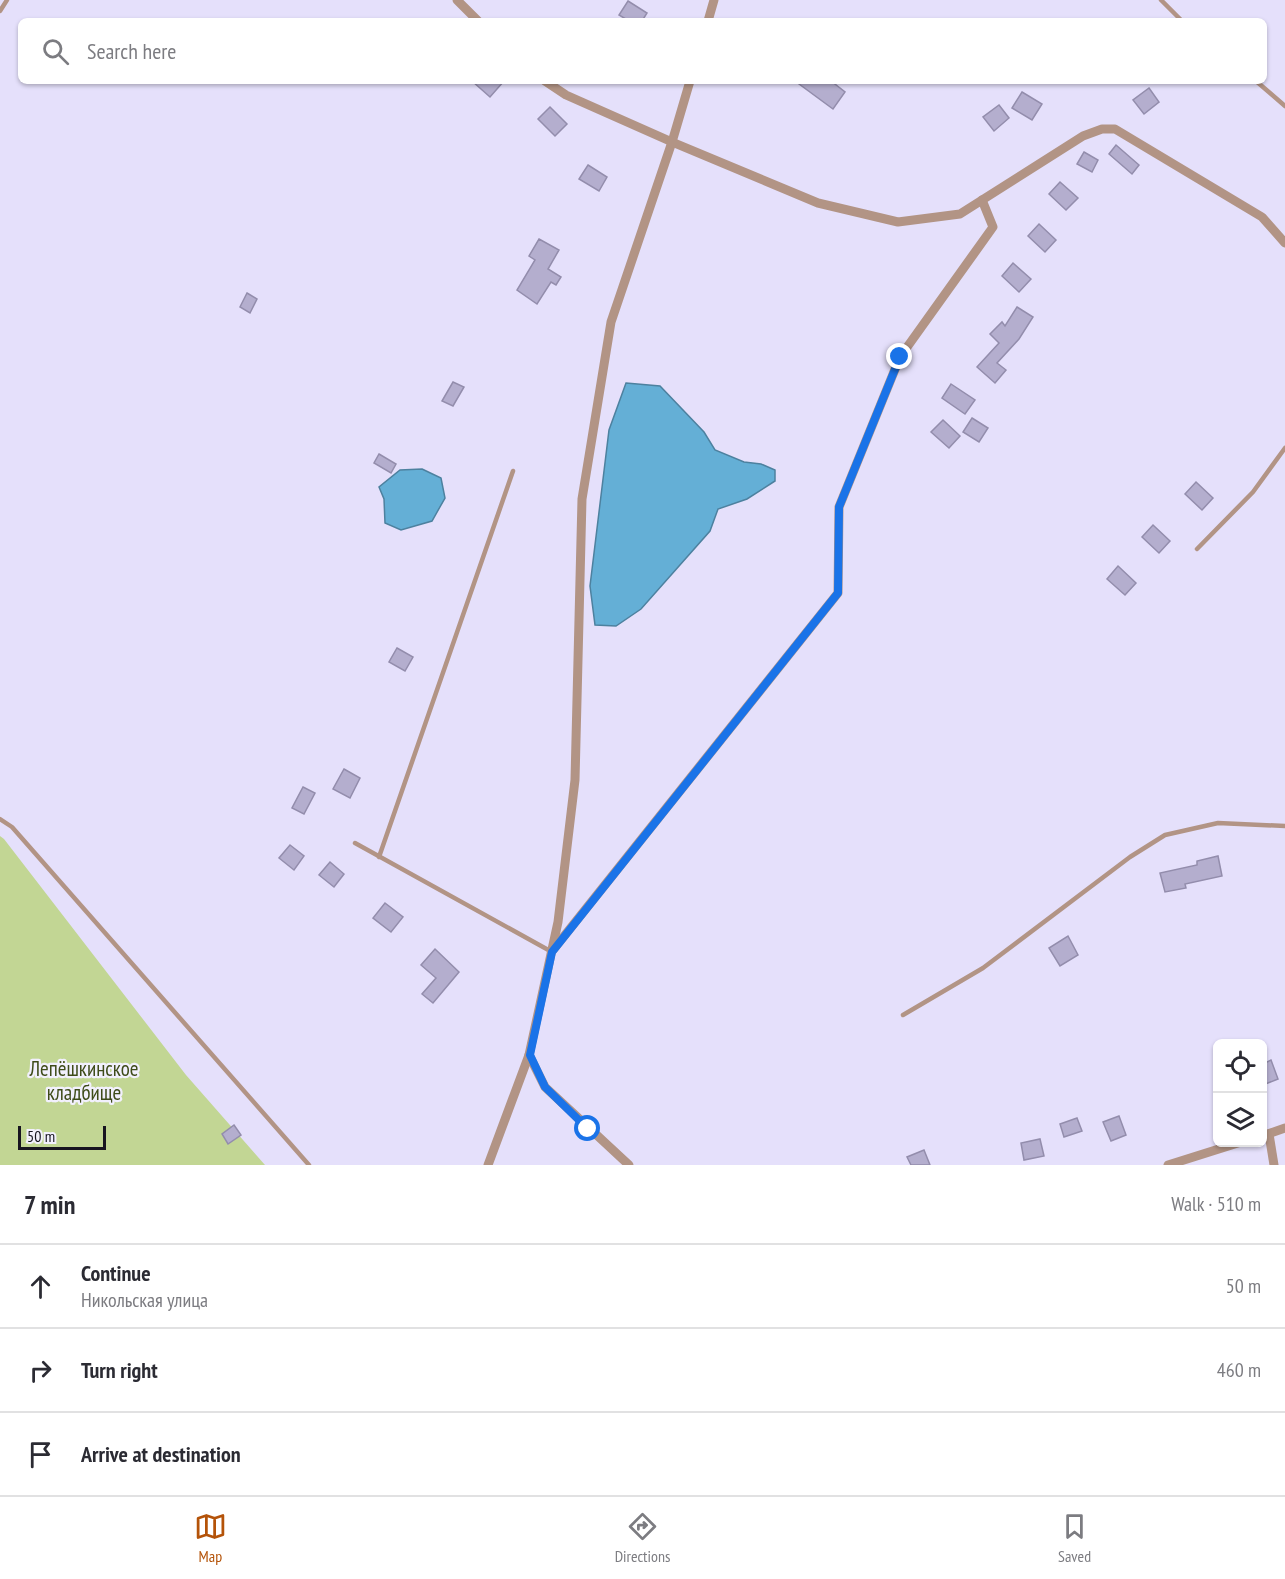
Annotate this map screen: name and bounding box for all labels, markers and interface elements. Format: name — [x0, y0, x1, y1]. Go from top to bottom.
search box — [18, 18, 1267, 84]
icon: search — [39, 35, 72, 68]
text: Search here — [87, 37, 176, 65]
route end — [886, 343, 912, 369]
map controls — [1213, 1039, 1267, 1147]
button: locate — [1213, 1039, 1267, 1093]
park label: Лепёшкинское кладбище — [28, 1055, 139, 1106]
button: layers — [1213, 1093, 1267, 1147]
route start — [574, 1115, 600, 1141]
scale bar — [18, 1123, 106, 1150]
text: 50 m — [27, 1126, 55, 1146]
text: 7 min — [24, 1188, 75, 1221]
text: Walk · 510 m — [1171, 1191, 1261, 1217]
text: Continue — [81, 1259, 151, 1287]
icon: ahead — [24, 1270, 57, 1303]
text: 50 m — [1226, 1273, 1261, 1299]
text: Никольская улица — [81, 1287, 208, 1313]
icon: right — [24, 1354, 57, 1387]
text: Turn right — [81, 1356, 158, 1384]
text: 460 m — [1217, 1357, 1261, 1383]
icon: arrive — [24, 1438, 57, 1471]
text: Arrive at destination — [81, 1440, 241, 1468]
tab: Map — [194, 1510, 227, 1566]
tab: Directions — [615, 1510, 670, 1566]
tab: Saved — [1058, 1510, 1091, 1566]

